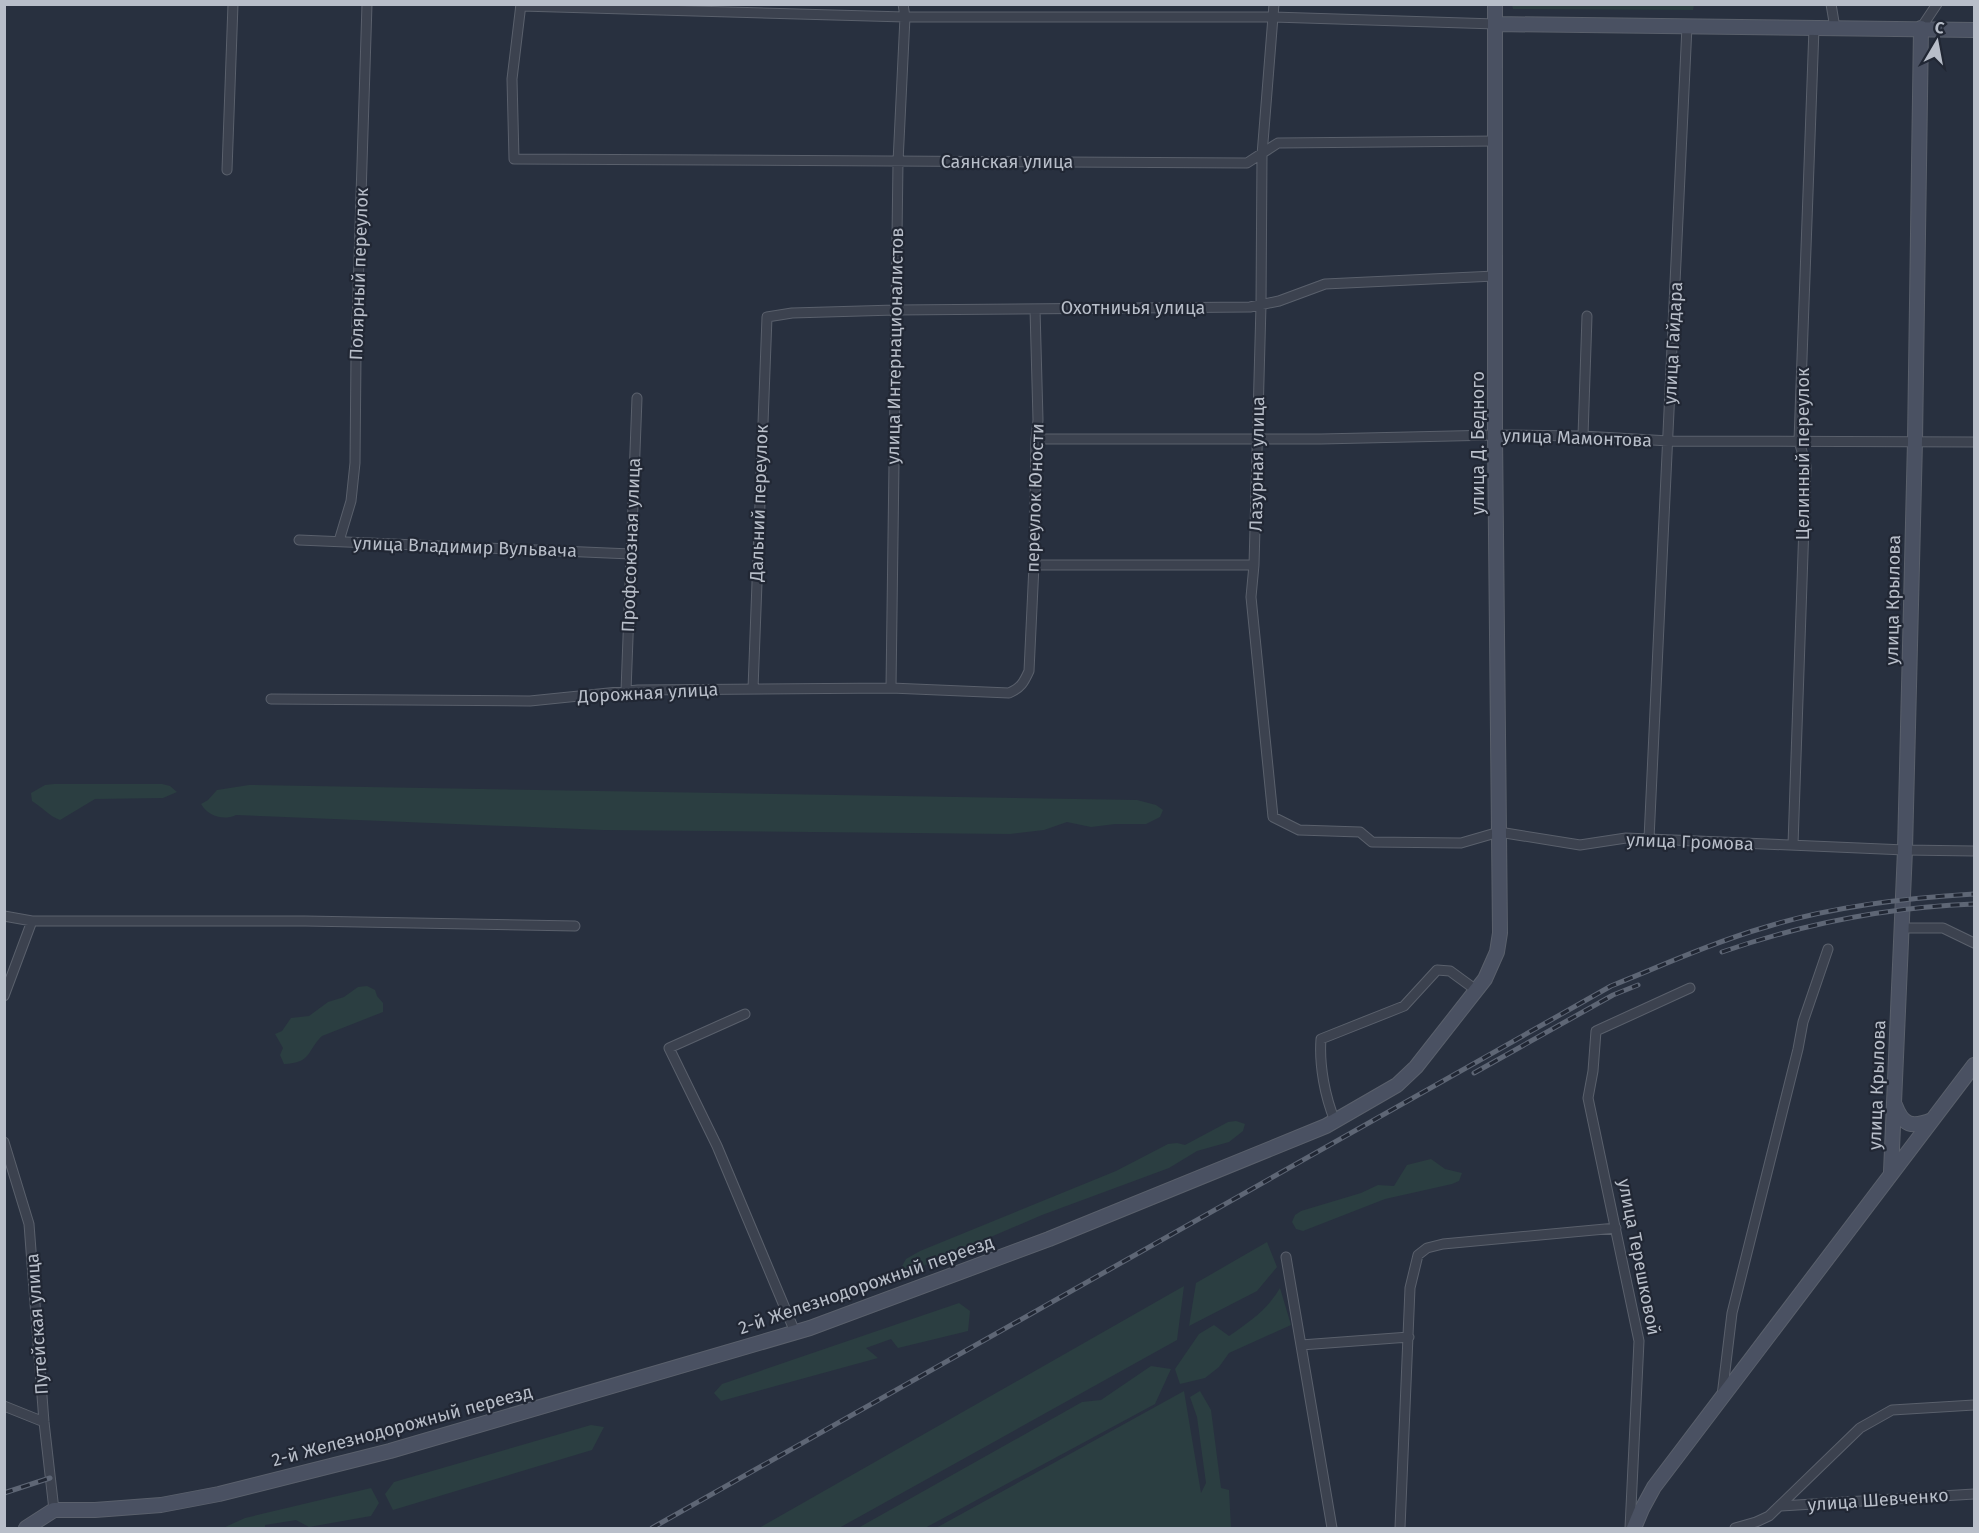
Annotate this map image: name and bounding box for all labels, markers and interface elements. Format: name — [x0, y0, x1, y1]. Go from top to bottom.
north arrow — [1907, 12, 1967, 72]
text: С — [1933, 18, 1946, 38]
street label: Саянская улица — [941, 151, 1073, 173]
street label: Полярный переулок — [345, 187, 373, 361]
street label: улица Интернационалистов — [882, 227, 908, 465]
street label: улица Гайдара — [1659, 281, 1687, 405]
street label: Охотничья улица — [1061, 297, 1205, 319]
street label: Целинный переулок — [1792, 367, 1814, 540]
street label: улица Д. Бедного — [1467, 371, 1489, 515]
street label: Лазурная улица — [1245, 396, 1269, 532]
street label: Дальний переулок — [745, 423, 773, 583]
street label: переулок Юности — [1021, 423, 1049, 573]
street label: улица Мамонтова — [1502, 424, 1652, 452]
street label: Профсоюзная улица — [617, 457, 645, 633]
street label: улица Владимир Вульвача — [353, 532, 577, 562]
street label: улица Крылова — [1881, 535, 1905, 665]
street label: Дорожная улица — [576, 678, 719, 708]
street label: улица Громова — [1626, 829, 1754, 855]
street label: улица Крылова — [1864, 1020, 1890, 1150]
street label: улица Терешковой — [1613, 1177, 1665, 1337]
street label: 2-й Железнодорожный переезд — [735, 1231, 997, 1339]
street label: Путейская улица — [21, 1253, 53, 1395]
street label: 2-й Железнодорожный переезд — [269, 1381, 535, 1471]
street label: улица Шевченко — [1807, 1484, 1949, 1516]

